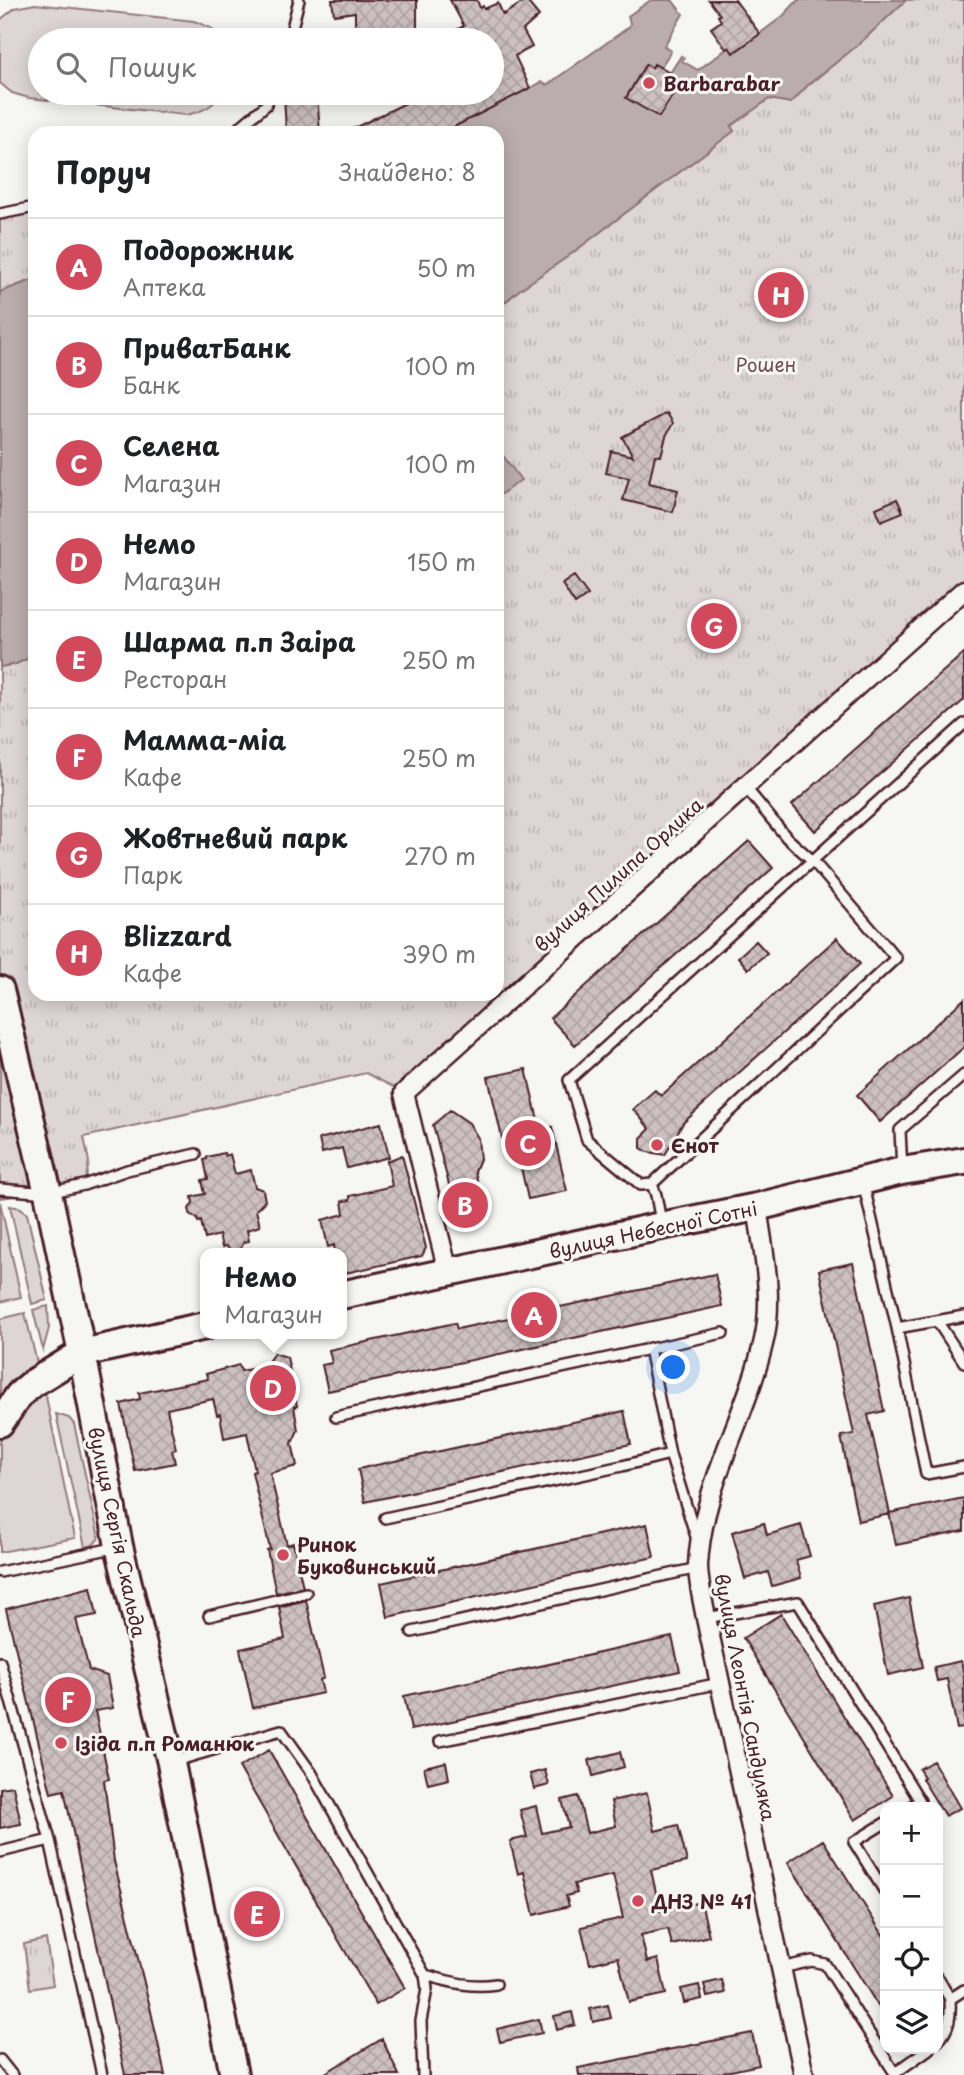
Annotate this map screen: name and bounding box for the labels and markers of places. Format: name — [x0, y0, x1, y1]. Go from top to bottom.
place label: Barbarabar — [663, 69, 781, 97]
marker: Barbarabar — [641, 75, 657, 91]
pin: H — [758, 269, 804, 321]
pin: G — [691, 600, 737, 652]
pin: C — [505, 1117, 551, 1169]
place label: Єнот — [671, 1131, 720, 1159]
marker: Єнот — [649, 1137, 665, 1153]
pin: B — [442, 1179, 488, 1231]
pin: A — [511, 1289, 557, 1341]
pin: D — [250, 1362, 296, 1414]
place label: Ринок Буковинський — [297, 1530, 436, 1580]
marker: Ринок Буковинський — [275, 1547, 291, 1563]
pin: F — [45, 1674, 91, 1726]
place label: Ізіда п.п Романюк — [75, 1729, 254, 1757]
marker: Ізіда п.п Романюк — [53, 1735, 69, 1751]
place label: ДНЗ № 41 — [651, 1887, 752, 1915]
pin: E — [234, 1888, 280, 1940]
marker: ДНЗ № 41 — [630, 1893, 646, 1909]

